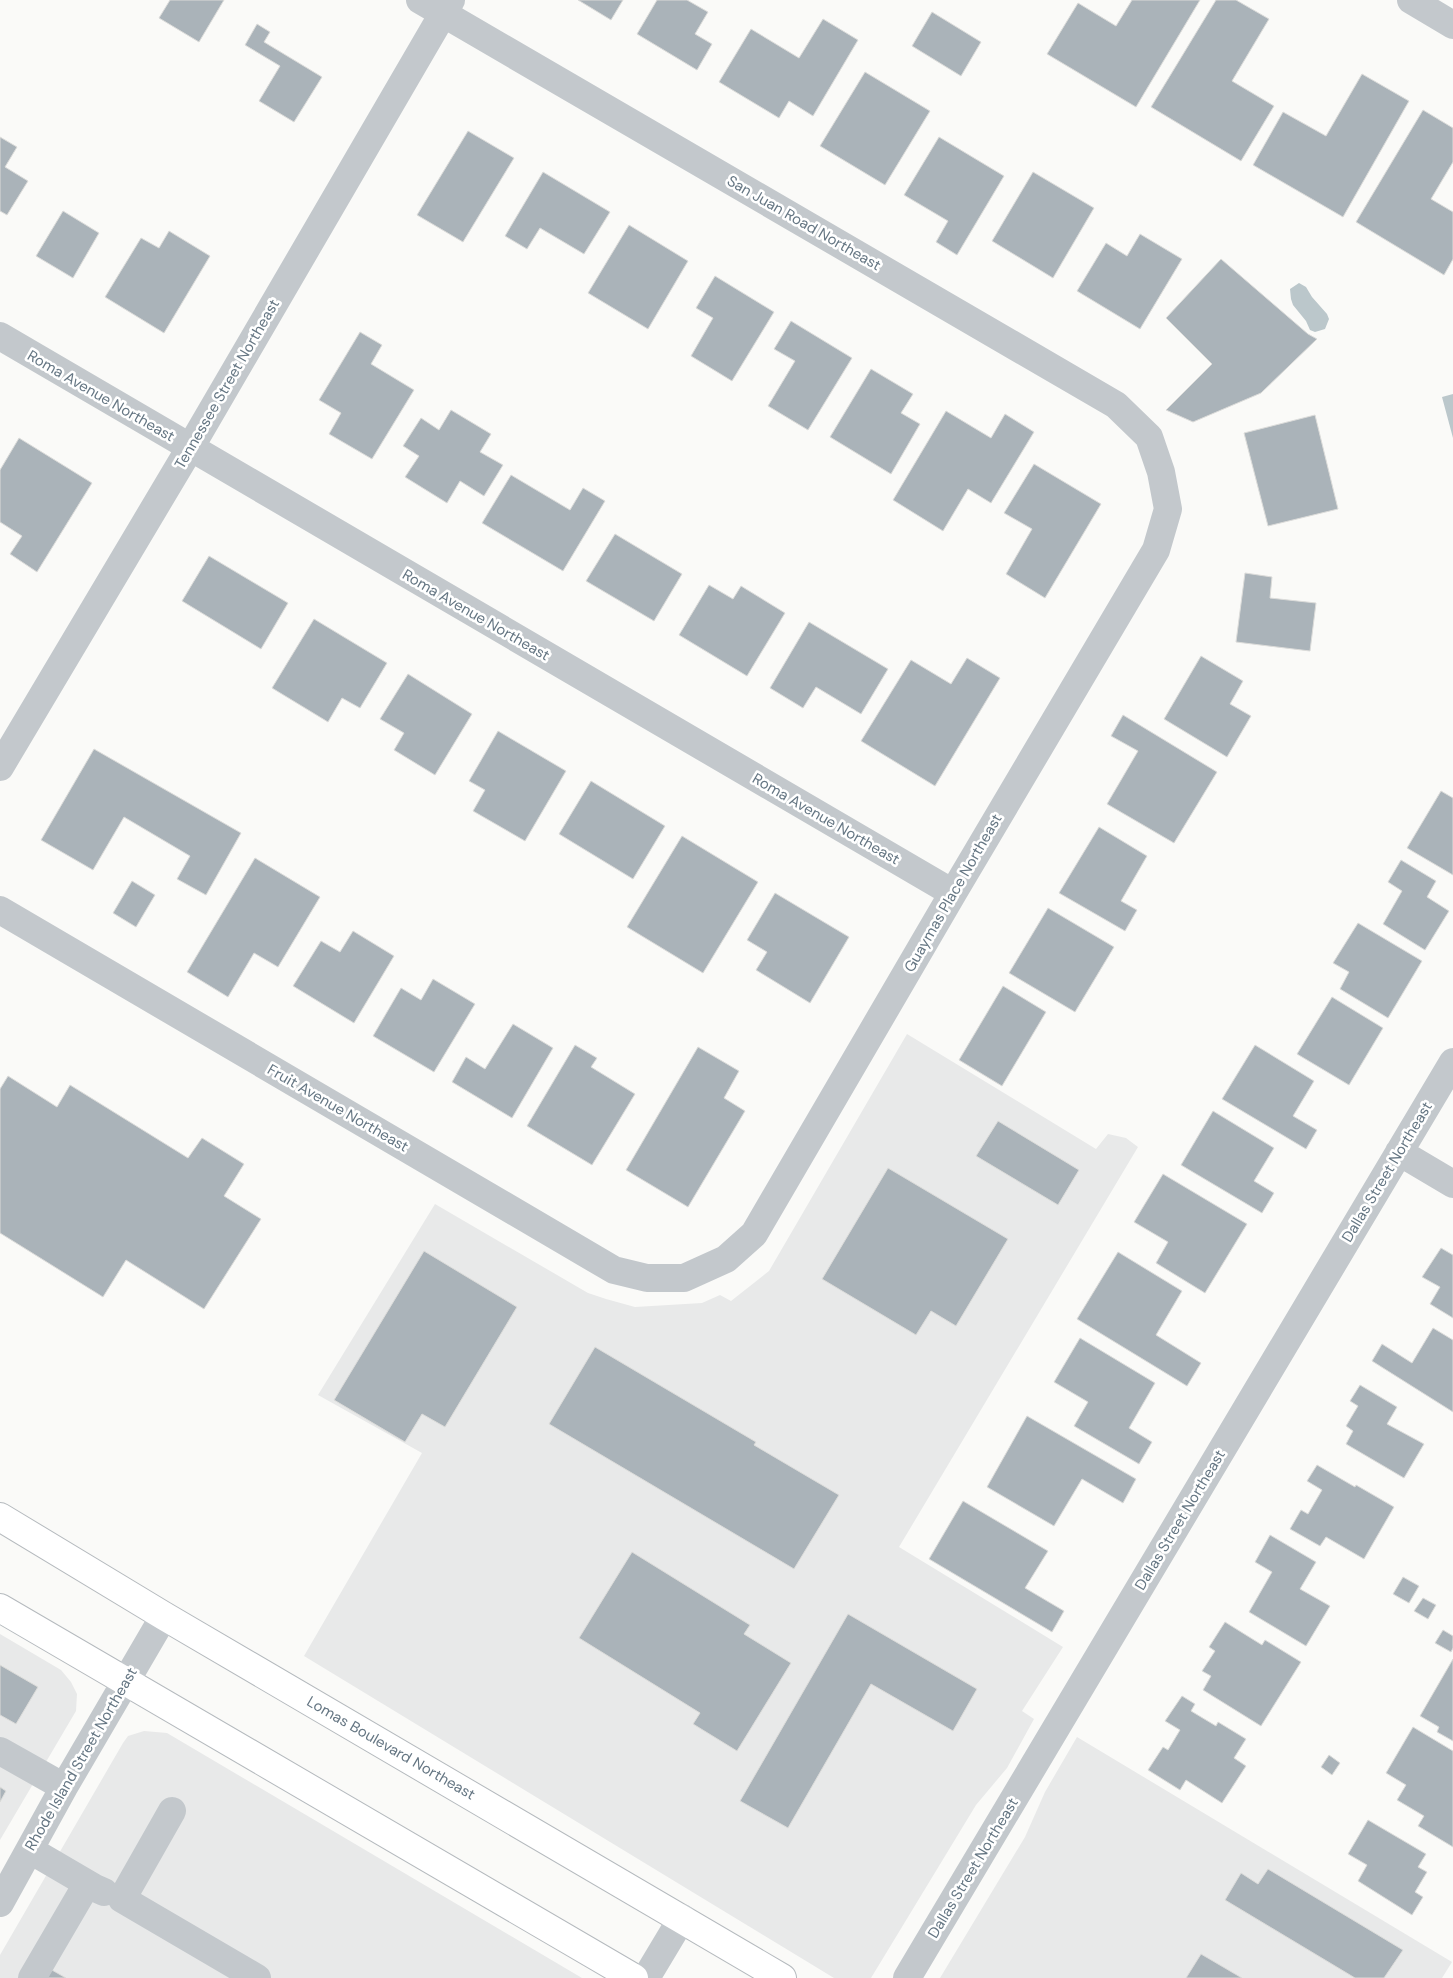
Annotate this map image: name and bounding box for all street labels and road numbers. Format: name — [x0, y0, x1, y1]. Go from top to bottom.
street label: San Juan Road Northeast — [724, 171, 885, 275]
street label: Tennessee Street Northeast — [170, 295, 284, 473]
street label: Roma Avenue Northeast — [24, 346, 178, 446]
street label: Roma Avenue Northeast — [399, 565, 553, 665]
street label: Roma Avenue Northeast — [749, 769, 903, 869]
street label: Guaymas Place Northeast — [899, 810, 1007, 976]
street label: Fruit Avenue Northeast — [264, 1059, 412, 1157]
street label: Dallas Street Northeast — [1337, 1098, 1437, 1246]
street label: Dallas Street Northeast — [1130, 1446, 1230, 1594]
street label: Rhode Island Street Northeast — [20, 1664, 142, 1854]
street label: Lomas Boulevard Northeast — [303, 1692, 479, 1804]
street label: Dallas Street Northeast — [923, 1794, 1023, 1942]

